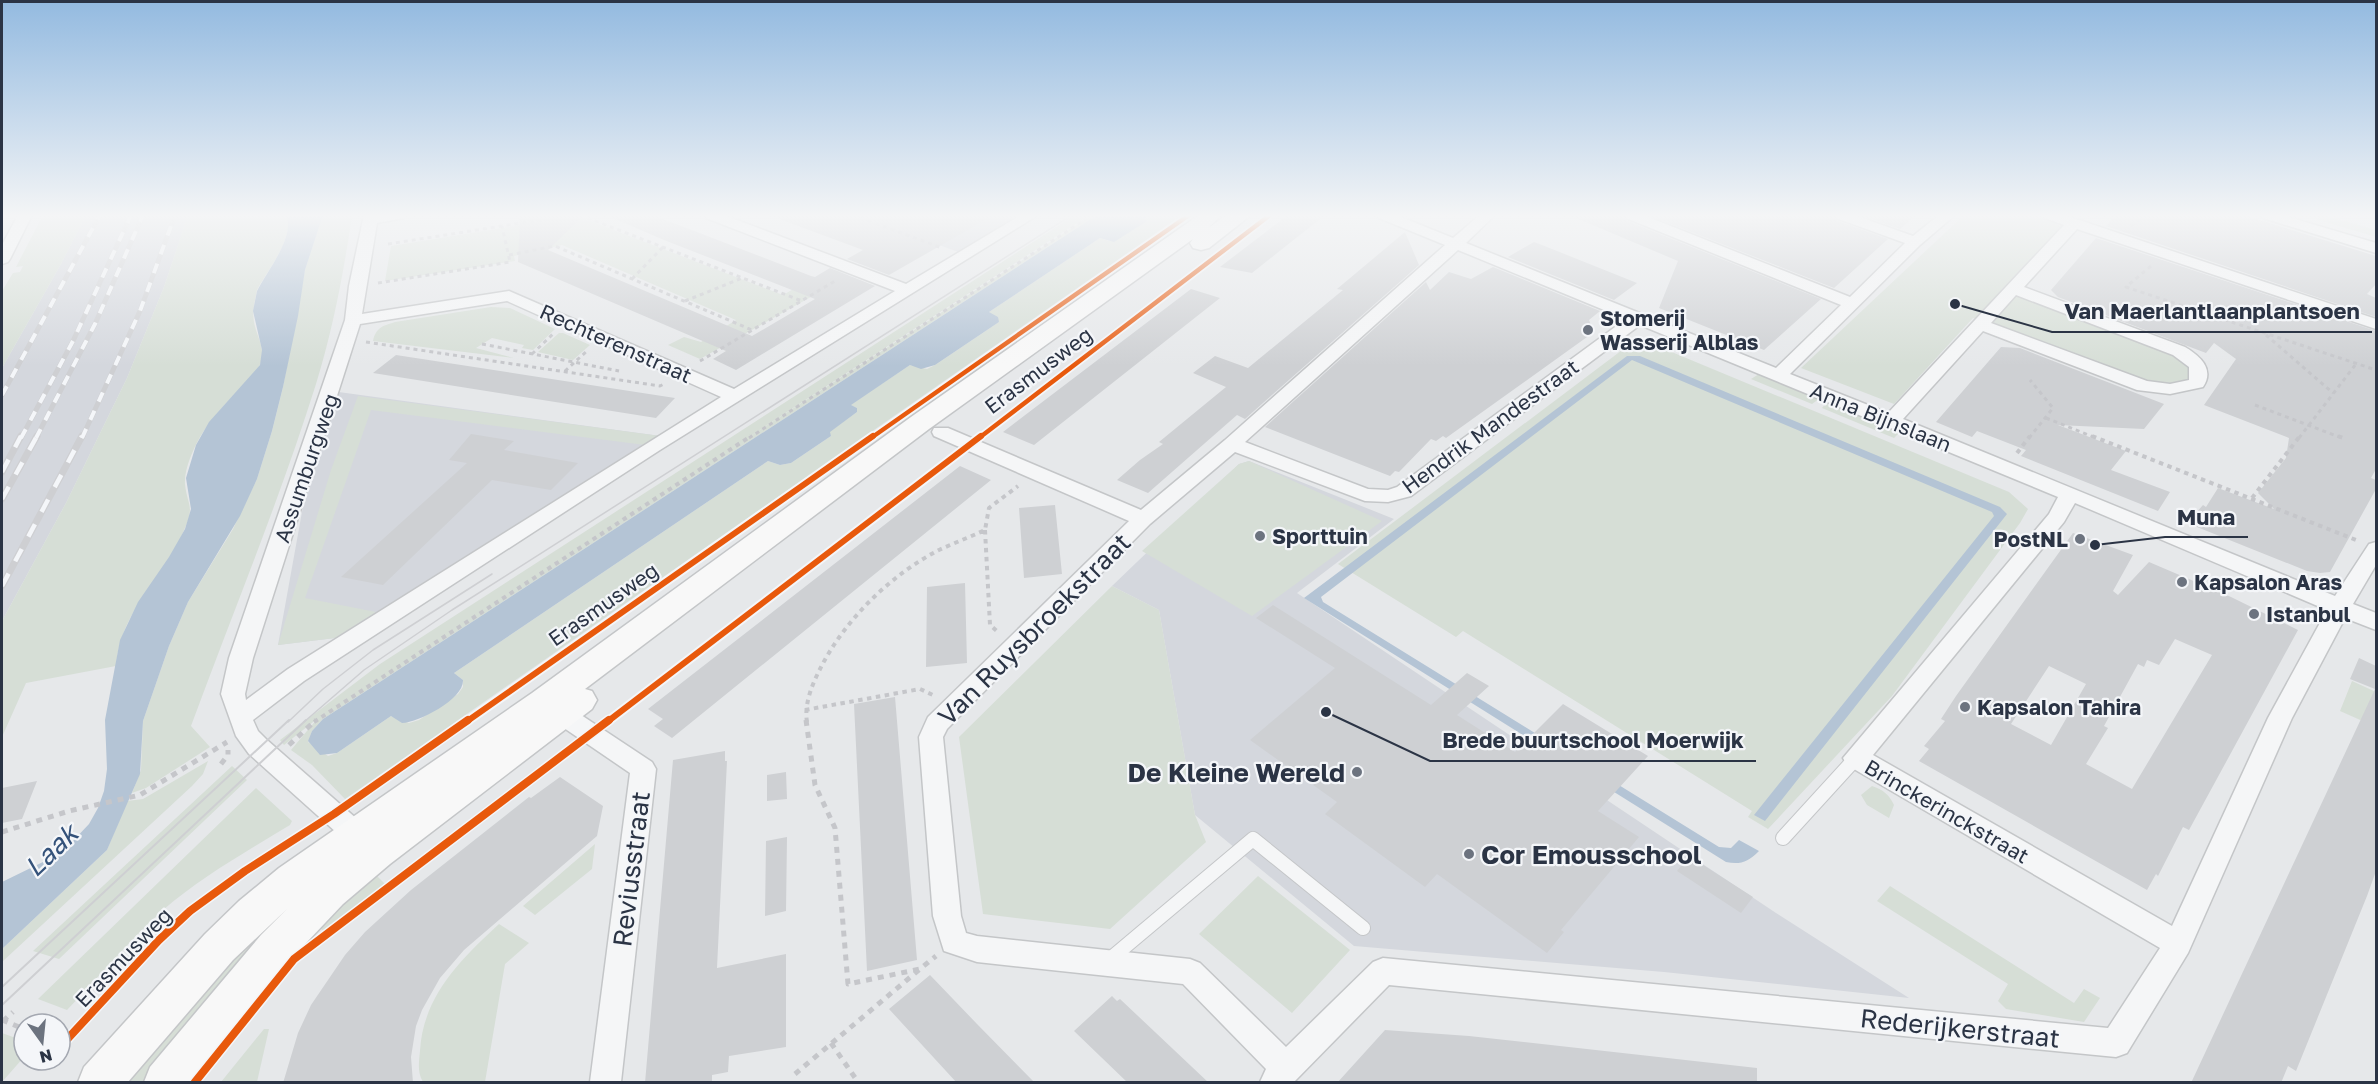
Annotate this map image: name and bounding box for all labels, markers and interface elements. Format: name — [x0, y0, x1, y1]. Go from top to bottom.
callout: Van Maerlantlaanplantsoen — [2052, 292, 2372, 332]
text: Van Maerlantlaanplantsoen — [2064, 297, 2360, 324]
street label: Rechterenstraat — [536, 298, 696, 388]
place label: Stomerij Wasserij Alblas — [1600, 305, 1759, 355]
street label: Erasmusweg — [979, 321, 1097, 419]
marker: Stomerij Wasserij Alblas — [1581, 323, 1595, 337]
street label: Hendrik Mandestraat — [1396, 353, 1584, 499]
street label: Anna Bijnslaan — [1807, 377, 1955, 457]
street label: Assumburgweg — [268, 390, 344, 546]
callout: Muna — [2165, 497, 2248, 537]
text: Muna — [2177, 503, 2235, 530]
place label: Sporttuin — [1272, 523, 1368, 549]
street label: Van Ruysbroekstraat — [931, 526, 1137, 732]
place label: PostNL — [1994, 526, 2068, 552]
marker: Sporttuin — [1253, 529, 1267, 543]
marker: PostNL — [2073, 532, 2087, 546]
street label: Erasmusweg — [543, 557, 663, 651]
place label: Kapsalon Aras — [2194, 569, 2343, 595]
marker: Kapsalon Aras — [2175, 575, 2189, 589]
place label: Istanbul — [2266, 601, 2351, 627]
marker: Istanbul — [2247, 607, 2261, 621]
place label: Kapsalon Tahira — [1977, 694, 2141, 720]
marker: Kapsalon Tahira — [1958, 700, 1972, 714]
callout: Brede buurtschool Moerwijk — [1430, 721, 1756, 761]
text: Brede buurtschool Moerwijk — [1442, 726, 1744, 753]
street label: Brinckerinckstraat — [1860, 753, 2034, 869]
place label: De Kleine Wereld — [1128, 757, 1345, 788]
marker: De Kleine Wereld — [1350, 765, 1364, 779]
street label: Reviusstraat — [606, 789, 656, 949]
water label: Laak — [18, 815, 86, 883]
place label: Cor Emousschool — [1481, 839, 1702, 870]
marker: Cor Emousschool — [1462, 847, 1476, 861]
street label: Erasmusweg — [69, 902, 177, 1012]
street label: Rederijkerstraat — [1859, 1002, 2061, 1054]
north arrow — [12, 1012, 72, 1072]
text: N — [37, 1045, 54, 1068]

